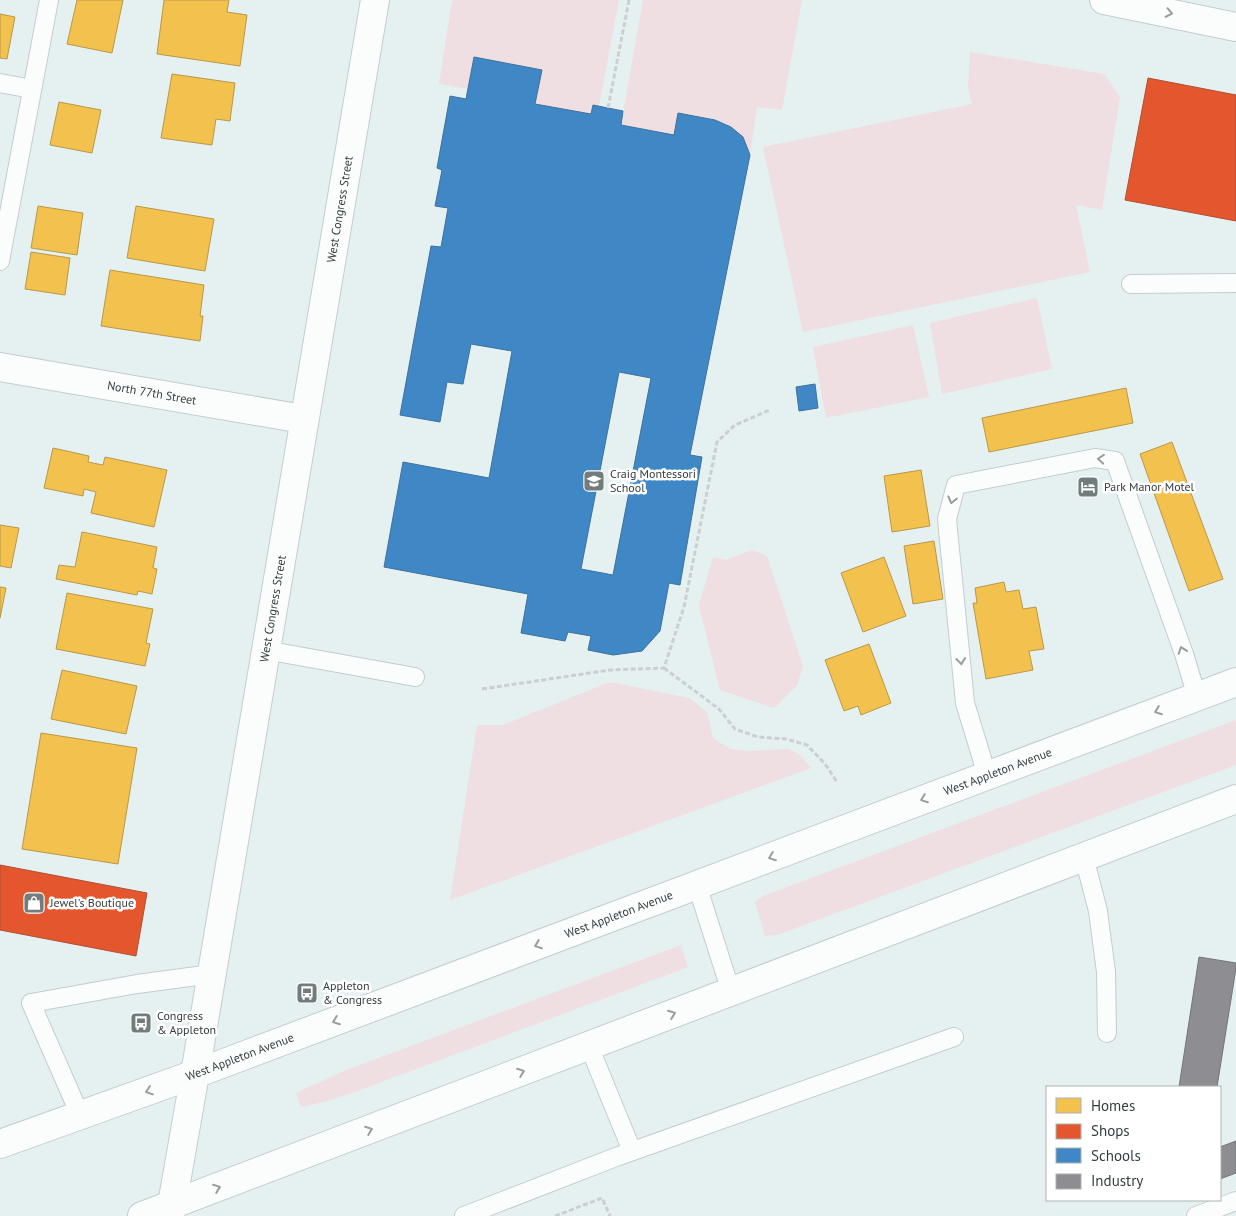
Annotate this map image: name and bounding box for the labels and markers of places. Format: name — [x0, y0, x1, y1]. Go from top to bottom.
place label: Craig Montessori School — [610, 466, 696, 495]
school or university icon: Craig Montessori School — [582, 469, 606, 493]
hotel icon: Park Manor Motel — [1076, 475, 1100, 499]
place label: Park Manor Motel — [1104, 479, 1195, 494]
shop icon: Jewel's Boutique — [22, 891, 46, 915]
place label: Jewel's Boutique — [49, 895, 134, 910]
place label: Appleton & Congress — [323, 978, 382, 1007]
bus stop icon: Appleton & Congress — [295, 981, 319, 1005]
place label: Congress & Appleton — [157, 1008, 216, 1037]
bus stop icon: Congress & Appleton — [129, 1011, 153, 1035]

